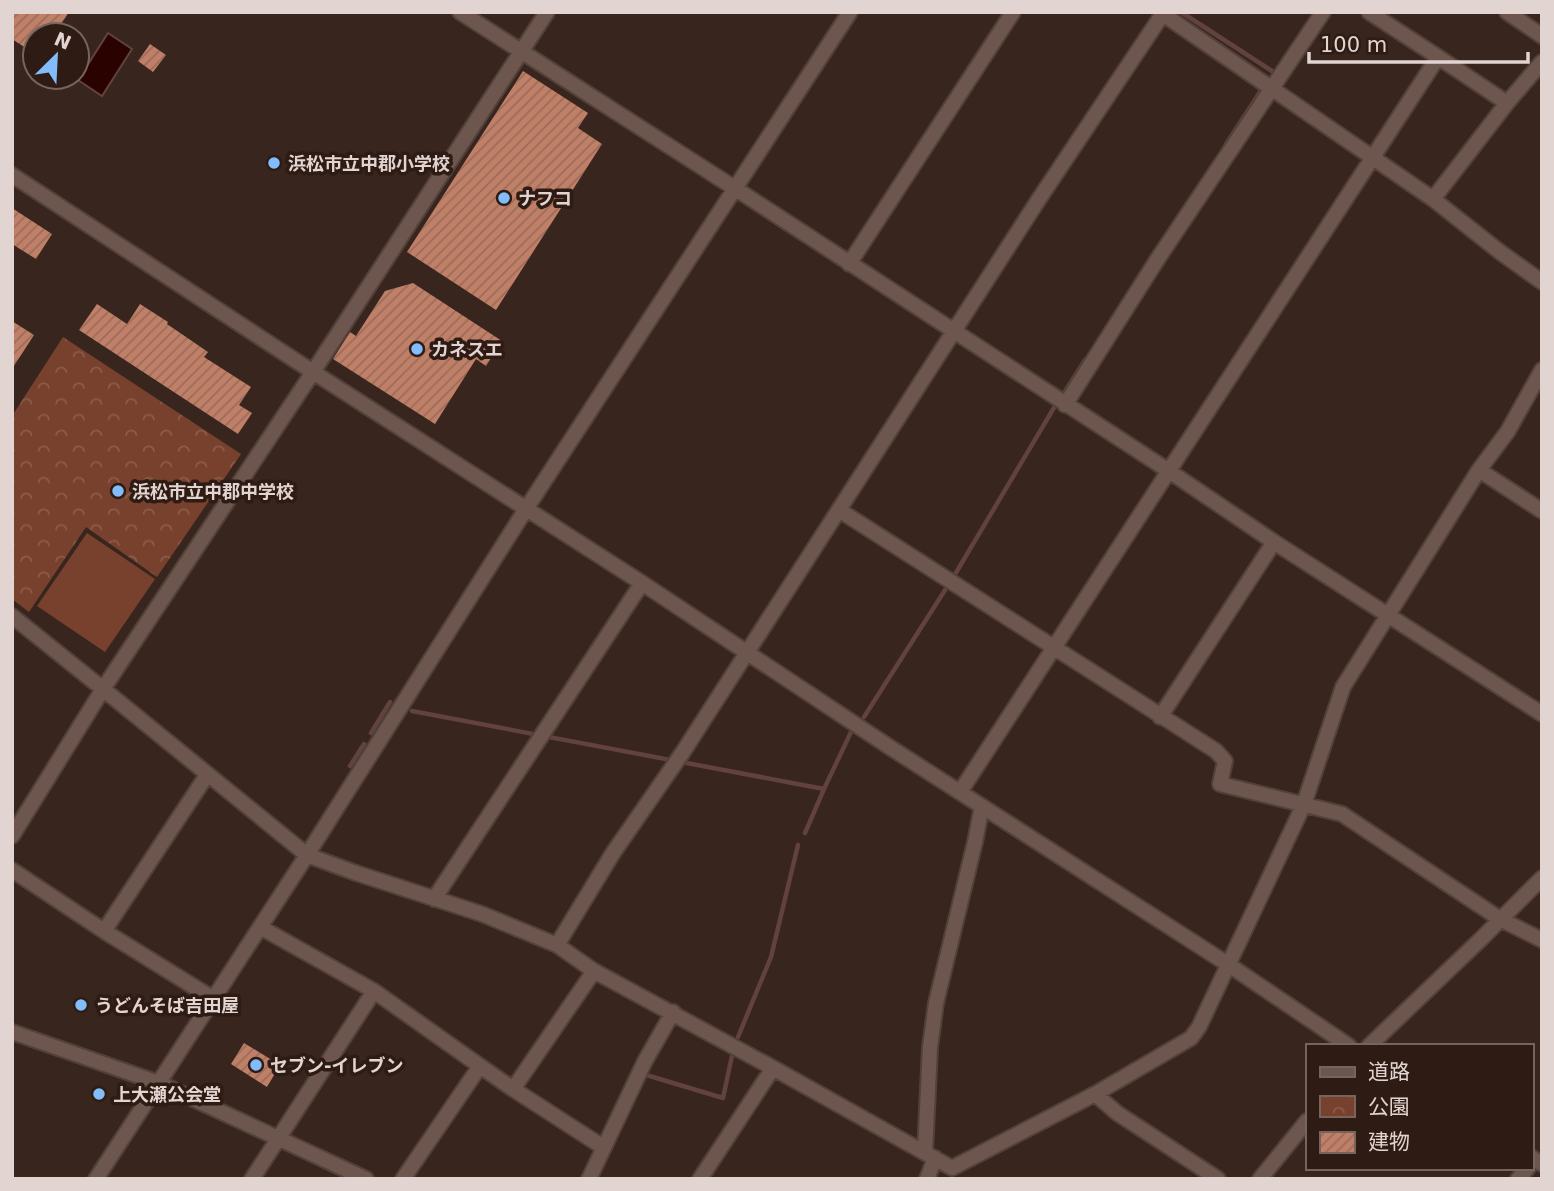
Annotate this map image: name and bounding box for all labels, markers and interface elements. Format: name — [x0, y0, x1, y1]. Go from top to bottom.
north arrow — [21, 21, 91, 91]
scale bar — [1309, 21, 1528, 65]
text: N — [51, 27, 75, 54]
text: 100 m — [1320, 33, 1387, 57]
place label: 浜松市立中郡小学校 — [288, 153, 450, 174]
marker: 浜松市立中郡小学校 — [266, 155, 282, 171]
place label: ナフコ — [518, 188, 572, 209]
marker: ナフコ — [496, 190, 512, 206]
place label: カネスエ — [431, 339, 503, 360]
marker: カネスエ — [409, 341, 425, 357]
place label: 浜松市立中郡中学校 — [132, 481, 294, 502]
marker: 浜松市立中郡中学校 — [110, 483, 126, 499]
place label: うどんそば吉田屋 — [95, 995, 239, 1016]
marker: うどんそば吉田屋 — [73, 997, 89, 1013]
legend — [1306, 1044, 1533, 1170]
place label: セブン-イレブン — [270, 1055, 403, 1076]
marker: セブン-イレブン — [248, 1057, 264, 1073]
text: 道路 — [1368, 1060, 1410, 1084]
place label: 上大瀬公会堂 — [113, 1084, 221, 1105]
marker: 上大瀬公会堂 — [91, 1086, 107, 1102]
text: 公園 — [1368, 1095, 1410, 1119]
text: 建物 — [1368, 1130, 1410, 1154]

